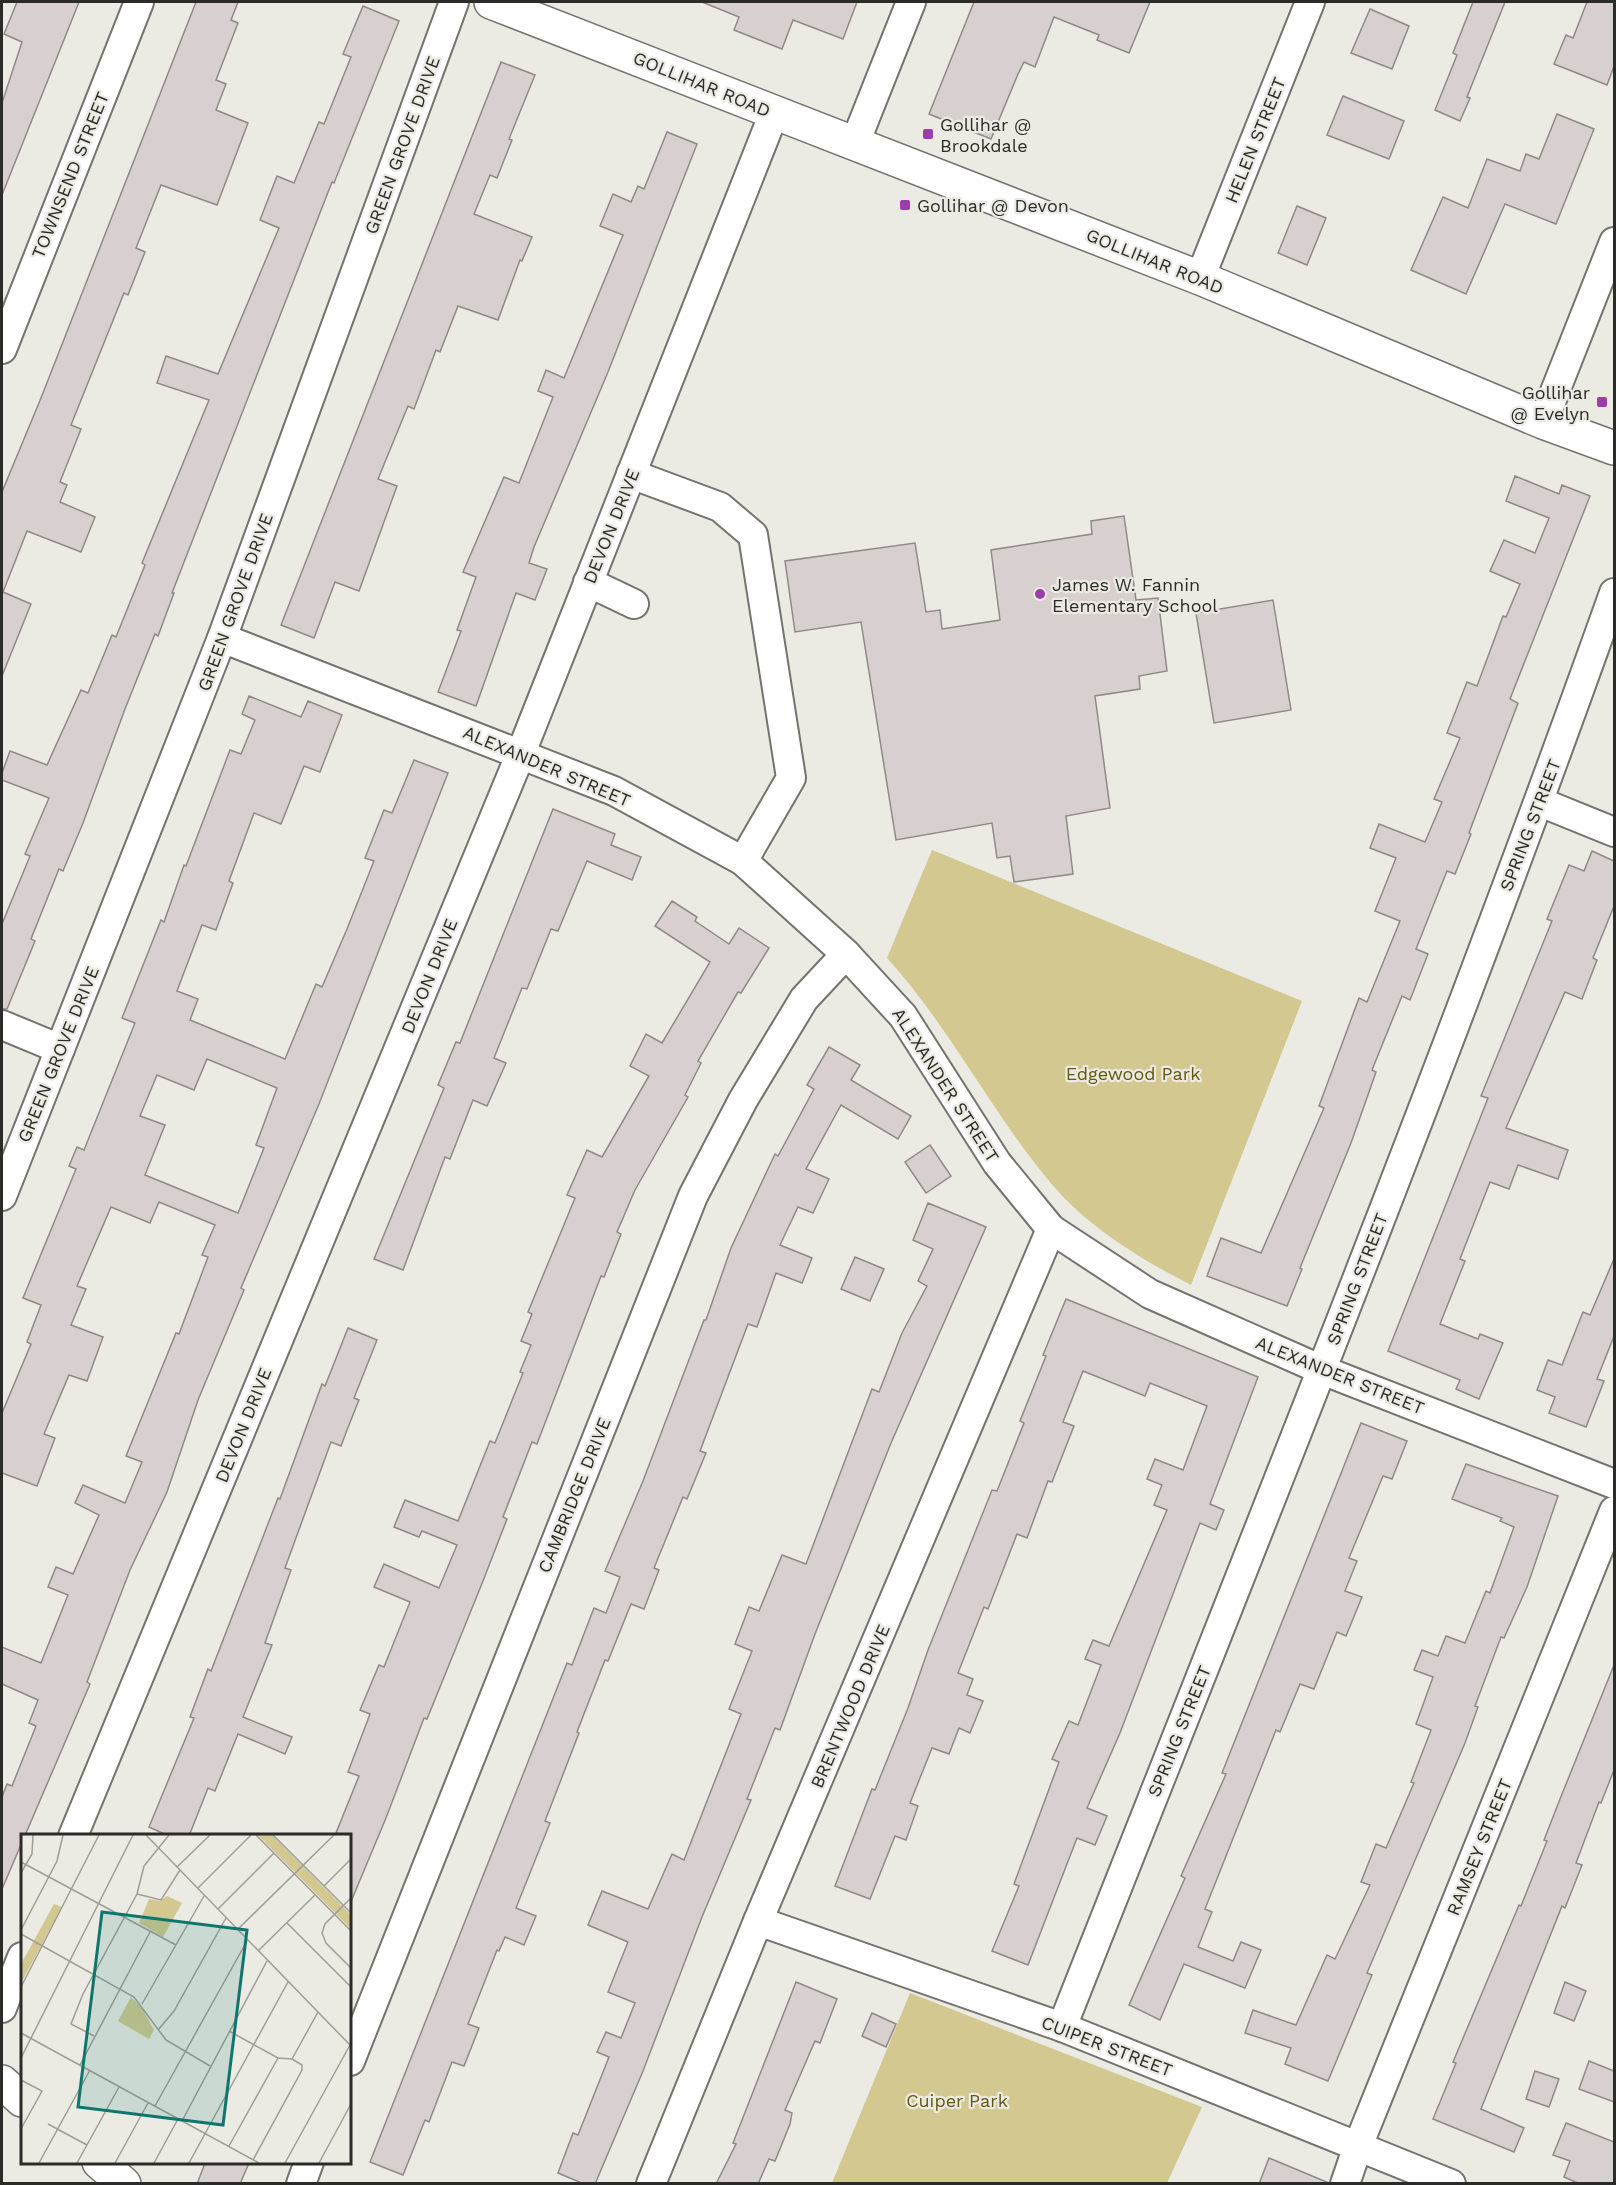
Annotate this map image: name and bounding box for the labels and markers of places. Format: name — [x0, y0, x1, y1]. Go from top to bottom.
place label: Gollihar @ Brookdale — [940, 114, 1031, 156]
marker: Gollihar @ Brookdale — [921, 127, 935, 141]
place label: Gollihar @ Devon — [917, 195, 1069, 216]
marker: Gollihar @ Devon — [898, 198, 912, 212]
place label: Gollihar @ Evelyn — [1510, 382, 1590, 424]
marker: Gollihar @ Evelyn — [1595, 395, 1609, 409]
place label: James W. Fannin Elementary School — [1052, 574, 1218, 616]
marker: James W. Fannin Elementary School — [1033, 587, 1047, 601]

